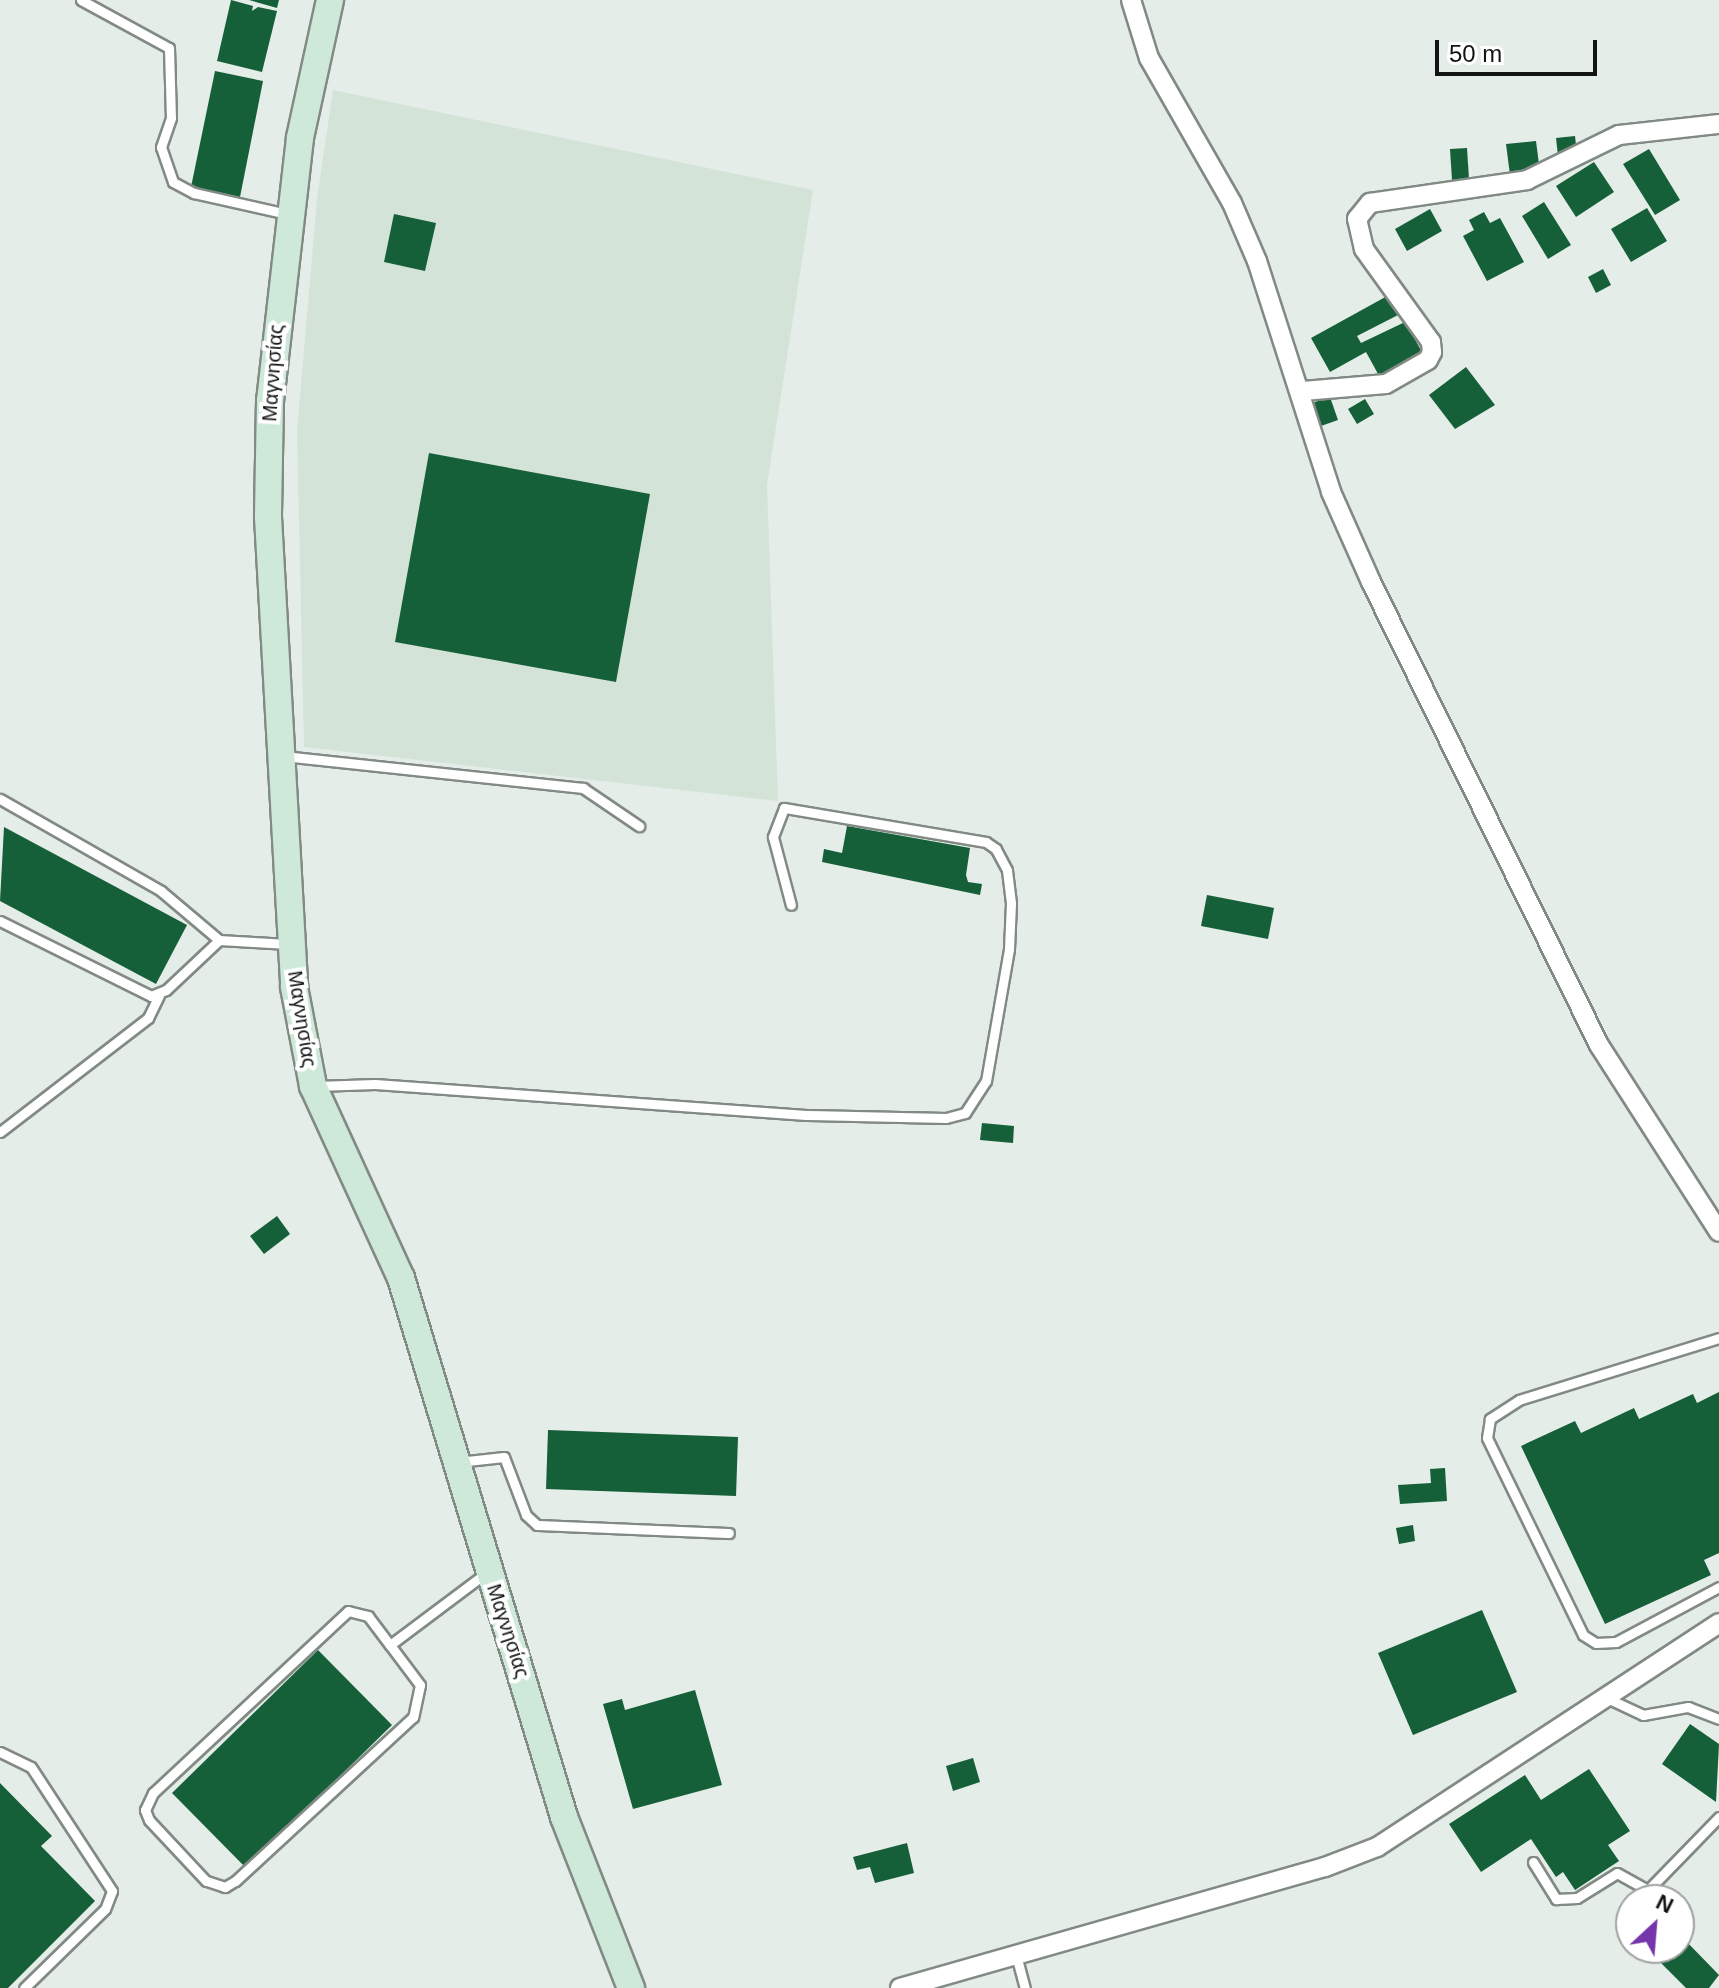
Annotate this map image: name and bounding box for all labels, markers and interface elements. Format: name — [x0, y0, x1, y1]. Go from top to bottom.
scale bar — [1439, 24, 1601, 74]
text: 50 m — [1449, 40, 1502, 67]
street label: Μαγνησίας — [258, 324, 288, 422]
street label: Μαγνησίας — [283, 969, 321, 1069]
street label: Μαγνησίας — [482, 1581, 534, 1681]
north arrow — [1615, 1884, 1695, 1964]
text: N — [1652, 1889, 1677, 1918]

